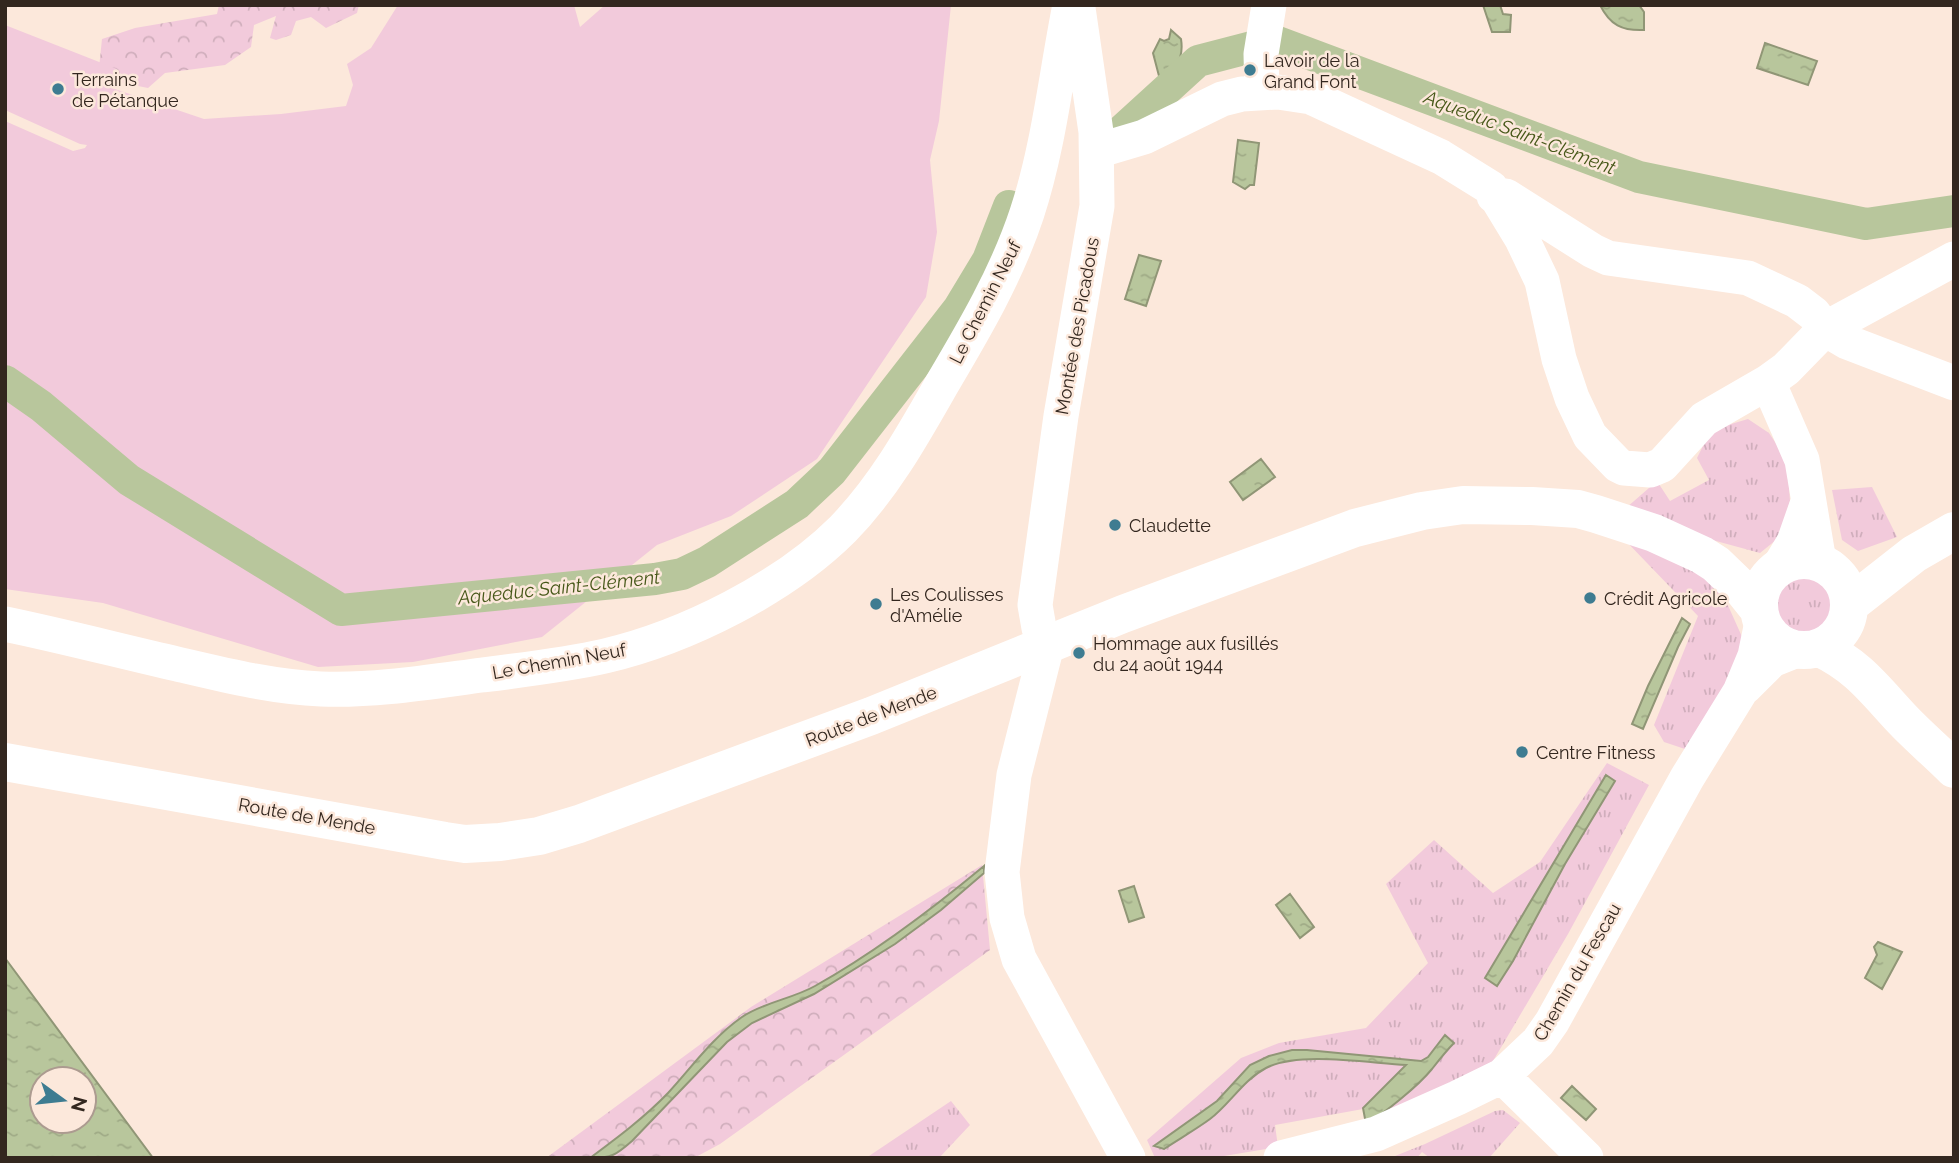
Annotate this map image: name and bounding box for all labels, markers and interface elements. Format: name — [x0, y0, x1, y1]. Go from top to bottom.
place label: Lavoir de la Grand Font — [1264, 50, 1359, 92]
marker: Lavoir de la Grand Font — [1242, 62, 1258, 78]
place label: Terrains de Pétanque — [72, 69, 179, 111]
marker: Terrains de Pétanque — [50, 81, 66, 97]
water label: Aqueduc Saint-Clément — [1420, 85, 1619, 179]
street label: Montée des Picadous — [1051, 235, 1103, 416]
street label: Le Chemin Neuf — [945, 236, 1026, 367]
place label: Claudette — [1129, 515, 1211, 536]
marker: Claudette — [1107, 517, 1123, 533]
water label: Aqueduc Saint-Clément — [456, 565, 662, 609]
place label: Les Coulisses d'Amélie — [890, 584, 1004, 626]
place label: Crédit Agricole — [1604, 588, 1728, 609]
marker: Crédit Agricole — [1582, 590, 1598, 606]
marker: Les Coulisses d'Amélie — [868, 596, 884, 612]
place label: Hommage aux fusillés du 24 août 1944 — [1093, 633, 1279, 675]
street label: Le Chemin Neuf — [491, 639, 629, 683]
marker: Hommage aux fusillés du 24 août 1944 — [1071, 645, 1087, 661]
street label: Route de Mende — [802, 681, 940, 751]
place label: Centre Fitness — [1536, 742, 1656, 763]
marker: Centre Fitness — [1514, 744, 1530, 760]
street label: Route de Mende — [237, 794, 378, 838]
street label: Chemin du Fescau — [1529, 900, 1625, 1044]
north arrow — [28, 1065, 98, 1135]
text: N — [67, 1095, 92, 1114]

